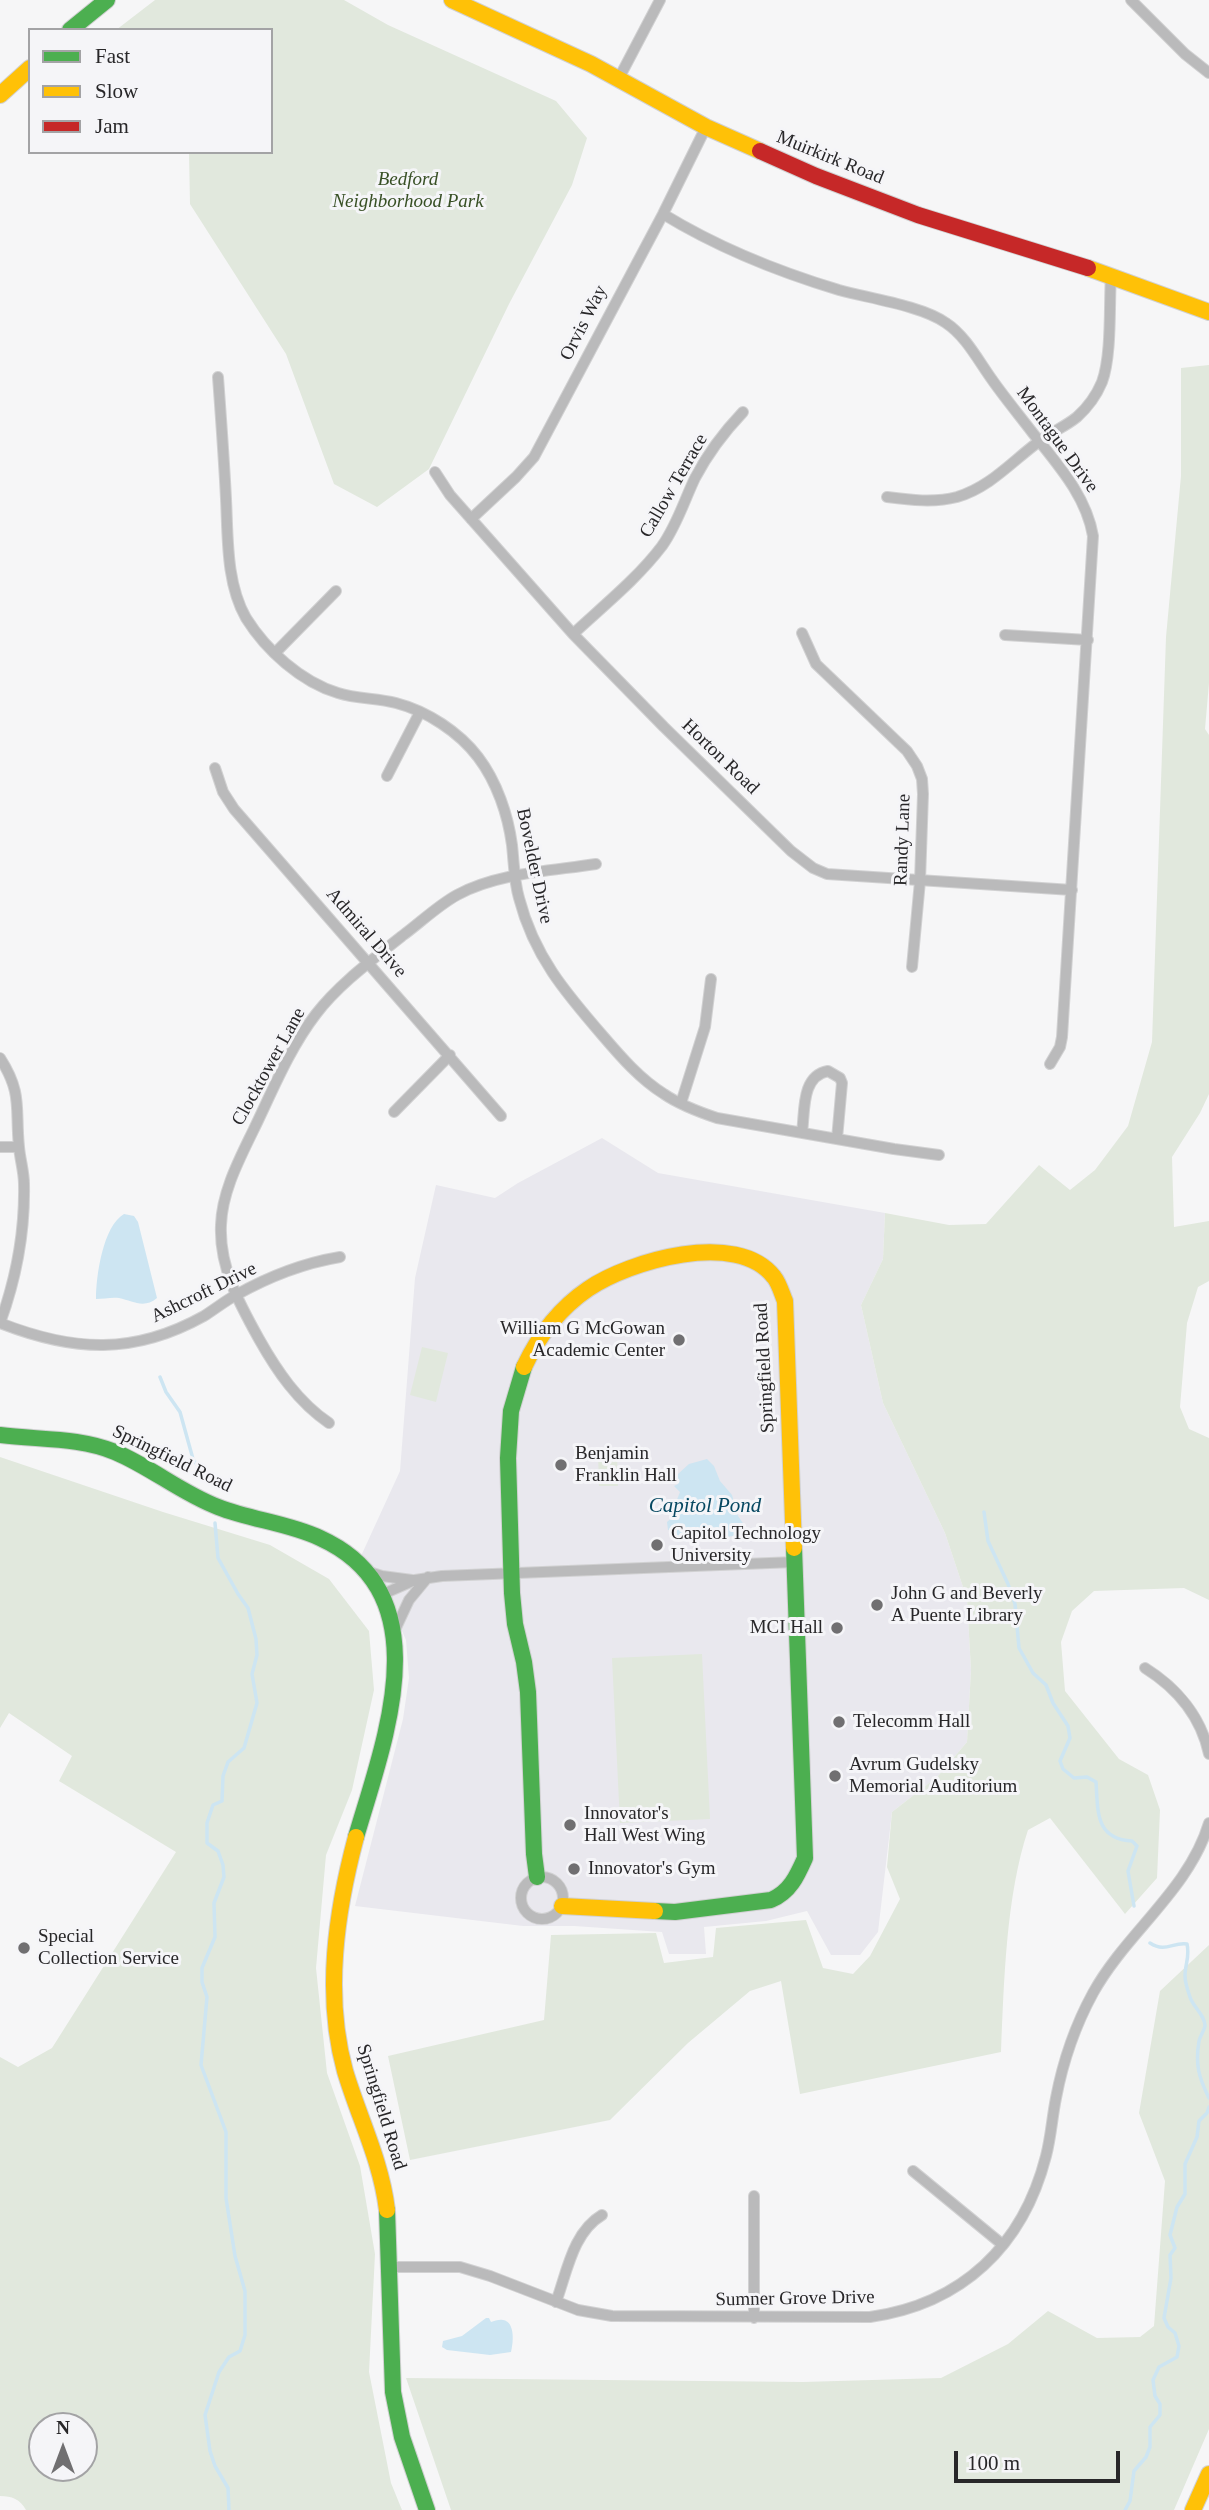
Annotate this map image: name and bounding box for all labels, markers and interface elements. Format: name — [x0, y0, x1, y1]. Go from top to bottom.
legend — [28, 28, 273, 154]
text: Fast — [95, 44, 130, 68]
text: Slow — [95, 79, 138, 103]
text: Jam — [95, 114, 129, 138]
street label: Muirkirk Road — [773, 126, 887, 190]
park label: Bedford Neighborhood Park — [332, 169, 484, 213]
street label: Orvis Way — [555, 282, 613, 364]
street label: Montague Drive — [1011, 383, 1103, 497]
street label: Callow Terrace — [635, 430, 713, 542]
street label: Horton Road — [677, 715, 763, 799]
street label: Randy Lane — [890, 793, 916, 887]
street label: Bovelder Drive — [511, 806, 557, 926]
street label: Admiral Drive — [321, 884, 411, 982]
street label: Clocktower Lane — [227, 1004, 311, 1130]
street label: Ashcroft Drive — [148, 1258, 260, 1328]
street label: Springfield Road — [750, 1302, 780, 1434]
place label: William G McGowan Academic Center — [500, 1318, 665, 1362]
marker: William G McGowan Academic Center — [671, 1332, 687, 1348]
street label: Springfield Road — [108, 1420, 236, 1498]
place label: Benjamin Franklin Hall — [575, 1443, 677, 1487]
marker: Benjamin Franklin Hall — [553, 1457, 569, 1473]
water label: Capitol Pond — [649, 1493, 761, 1519]
place label: Capitol Technology University — [671, 1523, 821, 1567]
marker: Capitol Technology University — [649, 1537, 665, 1553]
place label: John G and Beverly A Puente Library — [891, 1583, 1042, 1627]
marker: John G and Beverly A Puente Library — [869, 1597, 885, 1613]
place label: MCI Hall — [750, 1617, 823, 1639]
marker: MCI Hall — [829, 1620, 845, 1636]
place label: Telecomm Hall — [853, 1711, 970, 1733]
marker: Telecomm Hall — [831, 1714, 847, 1730]
place label: Avrum Gudelsky Memorial Auditorium — [849, 1754, 1017, 1798]
marker: Avrum Gudelsky Memorial Auditorium — [827, 1768, 843, 1784]
place label: Innovator's Hall West Wing — [584, 1803, 705, 1847]
marker: Innovator's Hall West Wing — [562, 1817, 578, 1833]
place label: Innovator's Gym — [588, 1858, 715, 1880]
marker: Innovator's Gym — [566, 1861, 582, 1877]
place label: Special Collection Service — [38, 1926, 179, 1970]
marker: Special Collection Service — [16, 1940, 32, 1956]
street label: Springfield Road — [351, 2041, 411, 2173]
street label: Sumner Grove Drive — [715, 2286, 875, 2312]
north arrow — [28, 2412, 98, 2482]
text: N — [56, 2417, 70, 2438]
scale bar — [957, 2436, 1123, 2480]
text: 100 m — [967, 2451, 1020, 2475]

